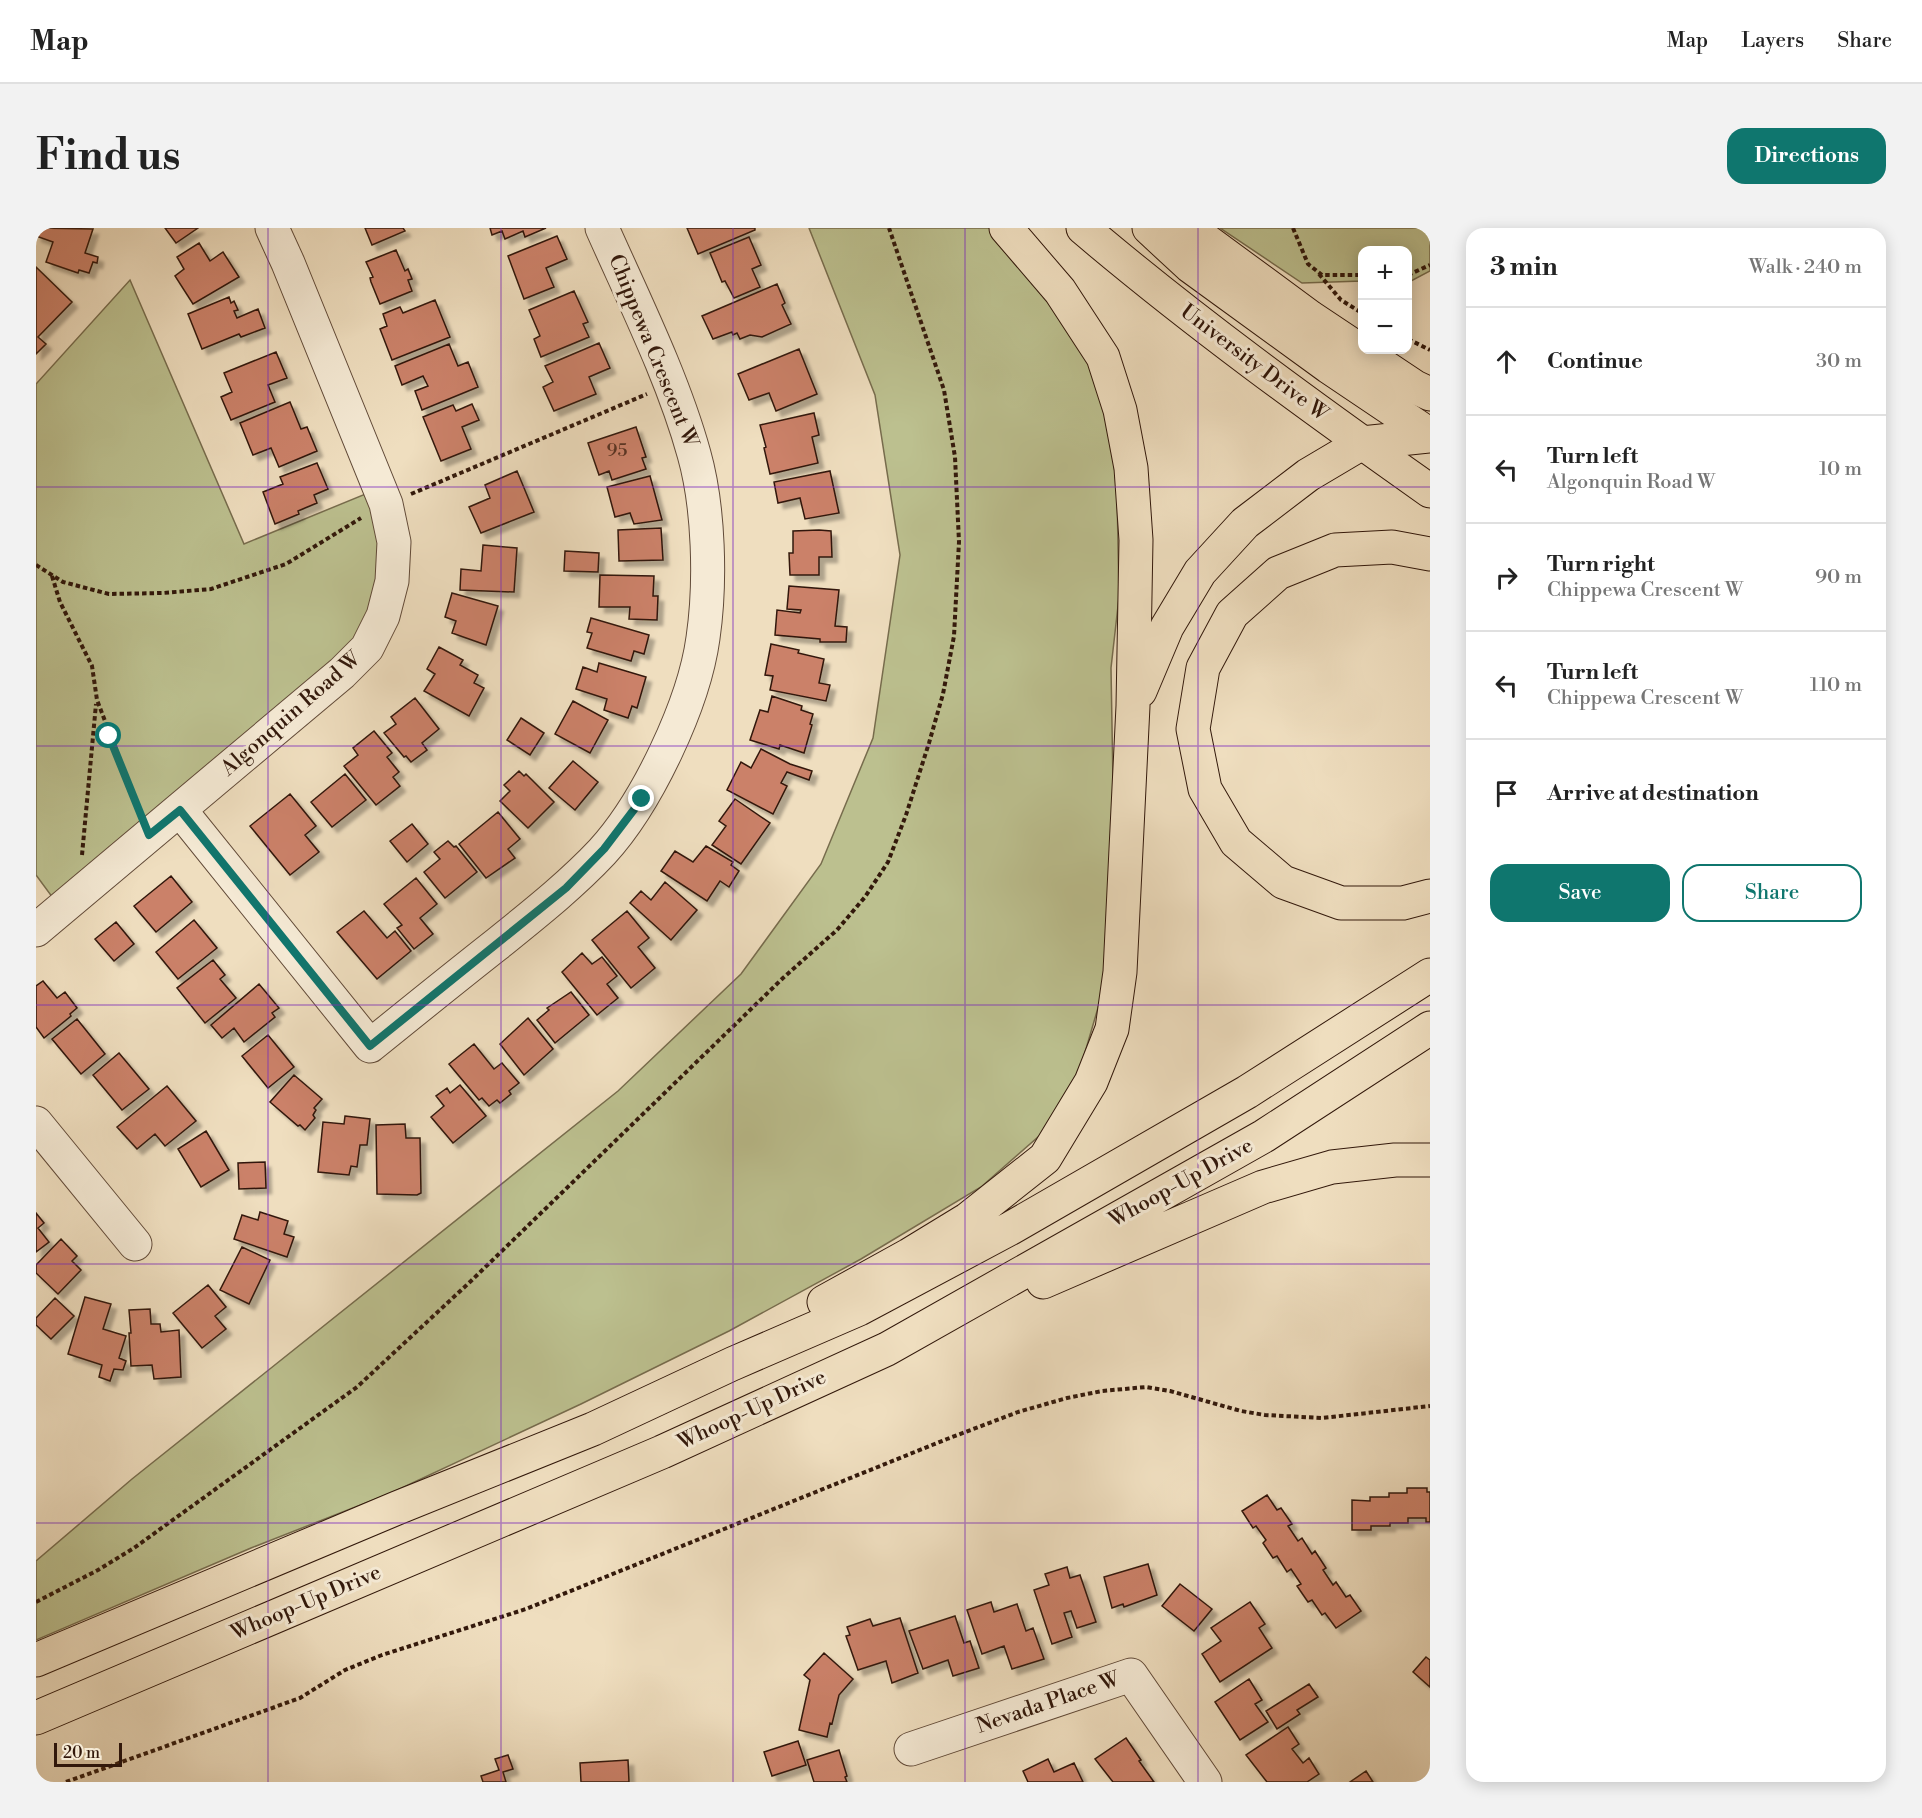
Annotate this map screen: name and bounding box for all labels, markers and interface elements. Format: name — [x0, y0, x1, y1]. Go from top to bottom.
text: Map — [30, 24, 89, 59]
text: Map — [1667, 28, 1708, 54]
text: Layers — [1741, 28, 1804, 54]
text: Share — [1837, 28, 1892, 54]
button: Directions — [1727, 128, 1886, 184]
text: Find us — [36, 130, 180, 183]
map controls — [1358, 246, 1412, 354]
button: + — [1358, 246, 1412, 300]
street label: Chippewa Crescent W — [602, 251, 704, 452]
text: 3 min — [1490, 251, 1558, 283]
text: Walk · 240 m — [1749, 255, 1862, 280]
street label: University Drive W — [1175, 299, 1334, 428]
button: − — [1358, 300, 1412, 354]
icon: ahead — [1490, 345, 1523, 378]
text: Continue — [1547, 348, 1643, 375]
text: 30 m — [1816, 349, 1862, 374]
house number: 95 — [607, 439, 627, 462]
text: Turn left — [1547, 443, 1638, 470]
icon: left — [1490, 453, 1523, 486]
text: 10 m — [1819, 457, 1862, 482]
text: Algonquin Road W — [1547, 470, 1715, 495]
text: Turn right — [1547, 551, 1655, 578]
icon: right — [1490, 561, 1523, 594]
text: 90 m — [1815, 565, 1862, 590]
text: Chippewa Crescent W — [1547, 578, 1743, 603]
street label: Algonquin Road W — [215, 646, 367, 782]
text: Turn left — [1547, 659, 1638, 686]
icon: left — [1490, 669, 1523, 702]
text: 110 m — [1810, 673, 1862, 698]
text: Chippewa Crescent W — [1547, 686, 1743, 711]
route start — [95, 722, 121, 748]
icon: arrive — [1490, 777, 1523, 810]
text: Arrive at destination — [1547, 780, 1759, 807]
route end — [628, 785, 654, 811]
button: Save — [1490, 864, 1670, 922]
button: Share — [1682, 864, 1862, 922]
street label: Whoop-Up Drive — [1104, 1133, 1258, 1234]
street label: Whoop-Up Drive — [673, 1364, 830, 1456]
street label: Whoop-Up Drive — [226, 1560, 385, 1647]
street label: Nevada Place W — [973, 1666, 1124, 1740]
scale bar — [54, 1740, 122, 1768]
text: 20 m — [63, 1743, 100, 1763]

